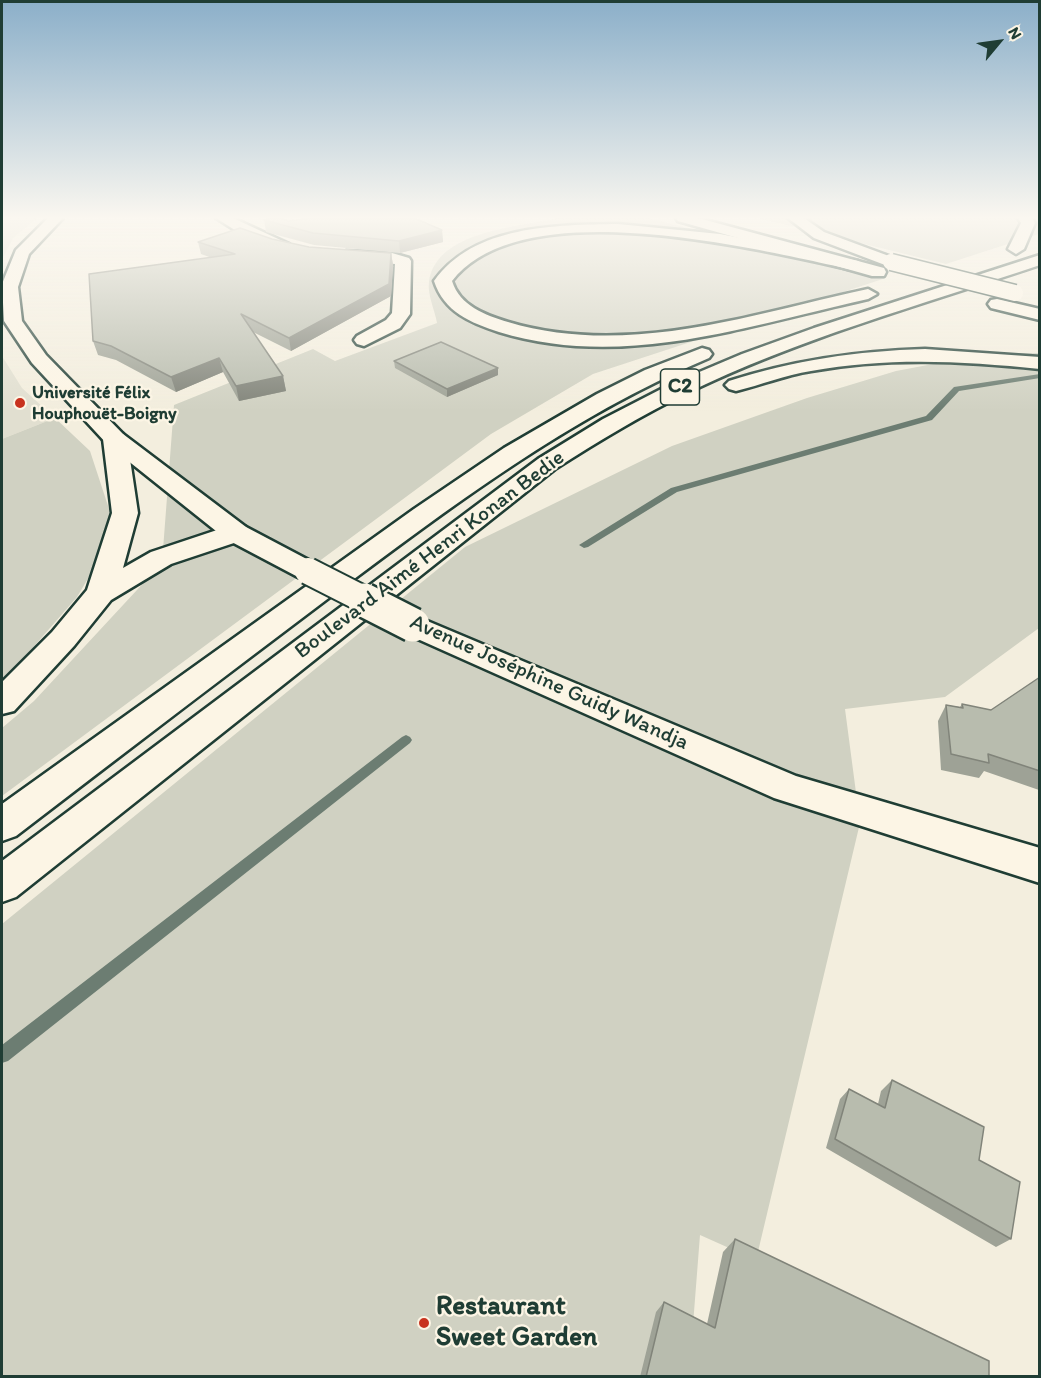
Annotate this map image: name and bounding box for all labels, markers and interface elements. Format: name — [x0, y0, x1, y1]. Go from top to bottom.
north arrow — [969, 12, 1029, 72]
text: N — [1004, 24, 1026, 42]
road number: C2 — [660, 369, 700, 405]
place label: Université Félix Houphouët-Boigny — [32, 382, 177, 424]
marker: Université Félix Houphouët-Boigny — [13, 396, 27, 410]
street label: Boulevard Aimé Henri Konan Bedie — [290, 445, 570, 665]
street label: Avenue Joséphine Guidy Wandja — [406, 610, 692, 756]
place label: Restaurant Sweet Garden — [436, 1291, 597, 1354]
marker: Restaurant Sweet Garden — [417, 1316, 431, 1330]

